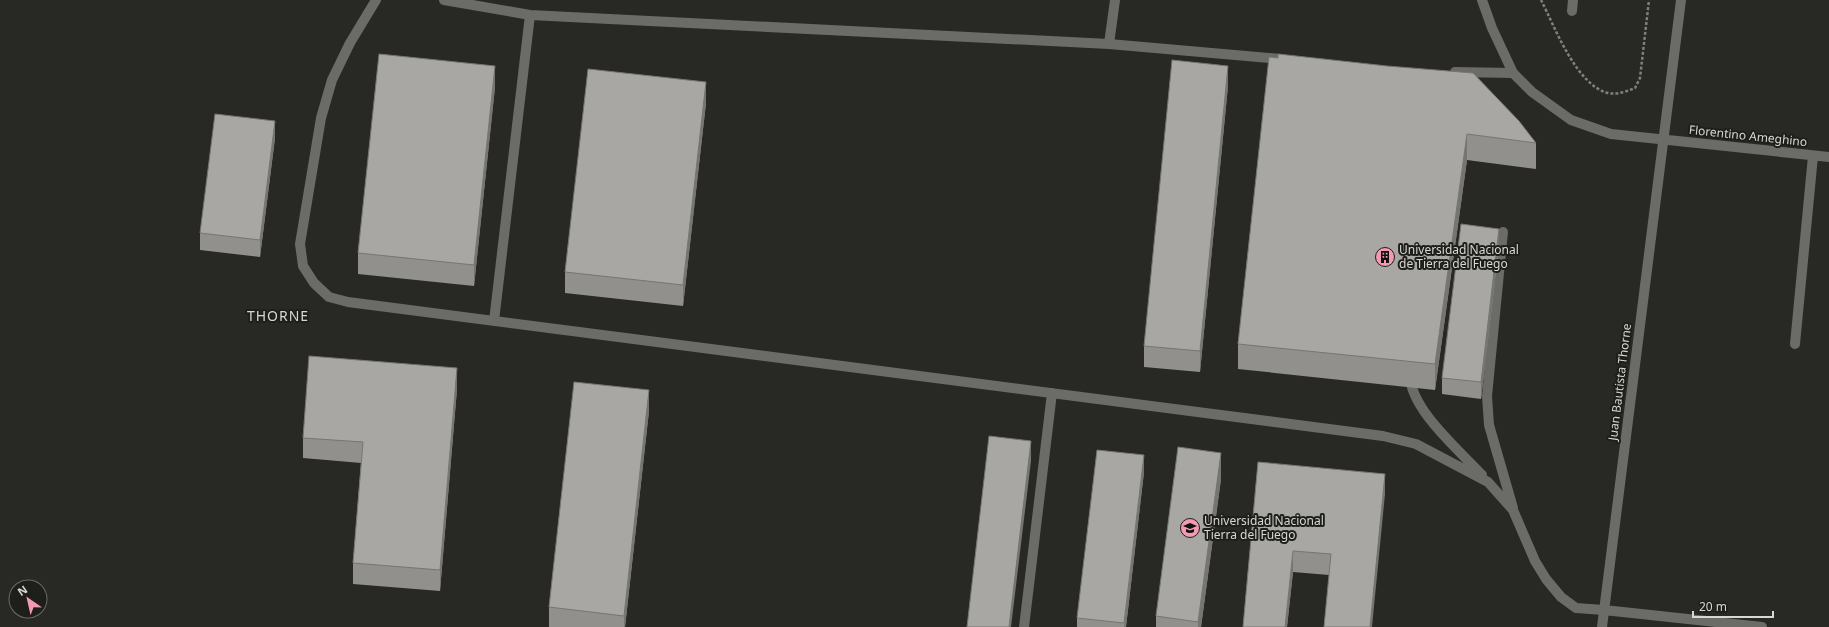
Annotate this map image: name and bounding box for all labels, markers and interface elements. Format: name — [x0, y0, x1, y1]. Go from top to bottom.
street label: Florentino Ameghino — [1688, 121, 1808, 150]
place label: Universidad Nacional de Tierra del Fuego — [1399, 241, 1519, 272]
building icon: Universidad Nacional de Tierra del Fuego — [1374, 246, 1396, 268]
district label: THORNE — [247, 306, 309, 325]
street label: Juan Bautista Thorne — [1604, 322, 1635, 442]
place label: Universidad Nacional Tierra del Fuego — [1204, 512, 1324, 543]
school or university icon: Universidad Nacional Tierra del Fuego — [1179, 517, 1201, 539]
north arrow — [8, 579, 48, 619]
text: N — [14, 582, 30, 599]
scale bar — [1693, 593, 1773, 619]
text: 20 m — [1699, 598, 1727, 615]

